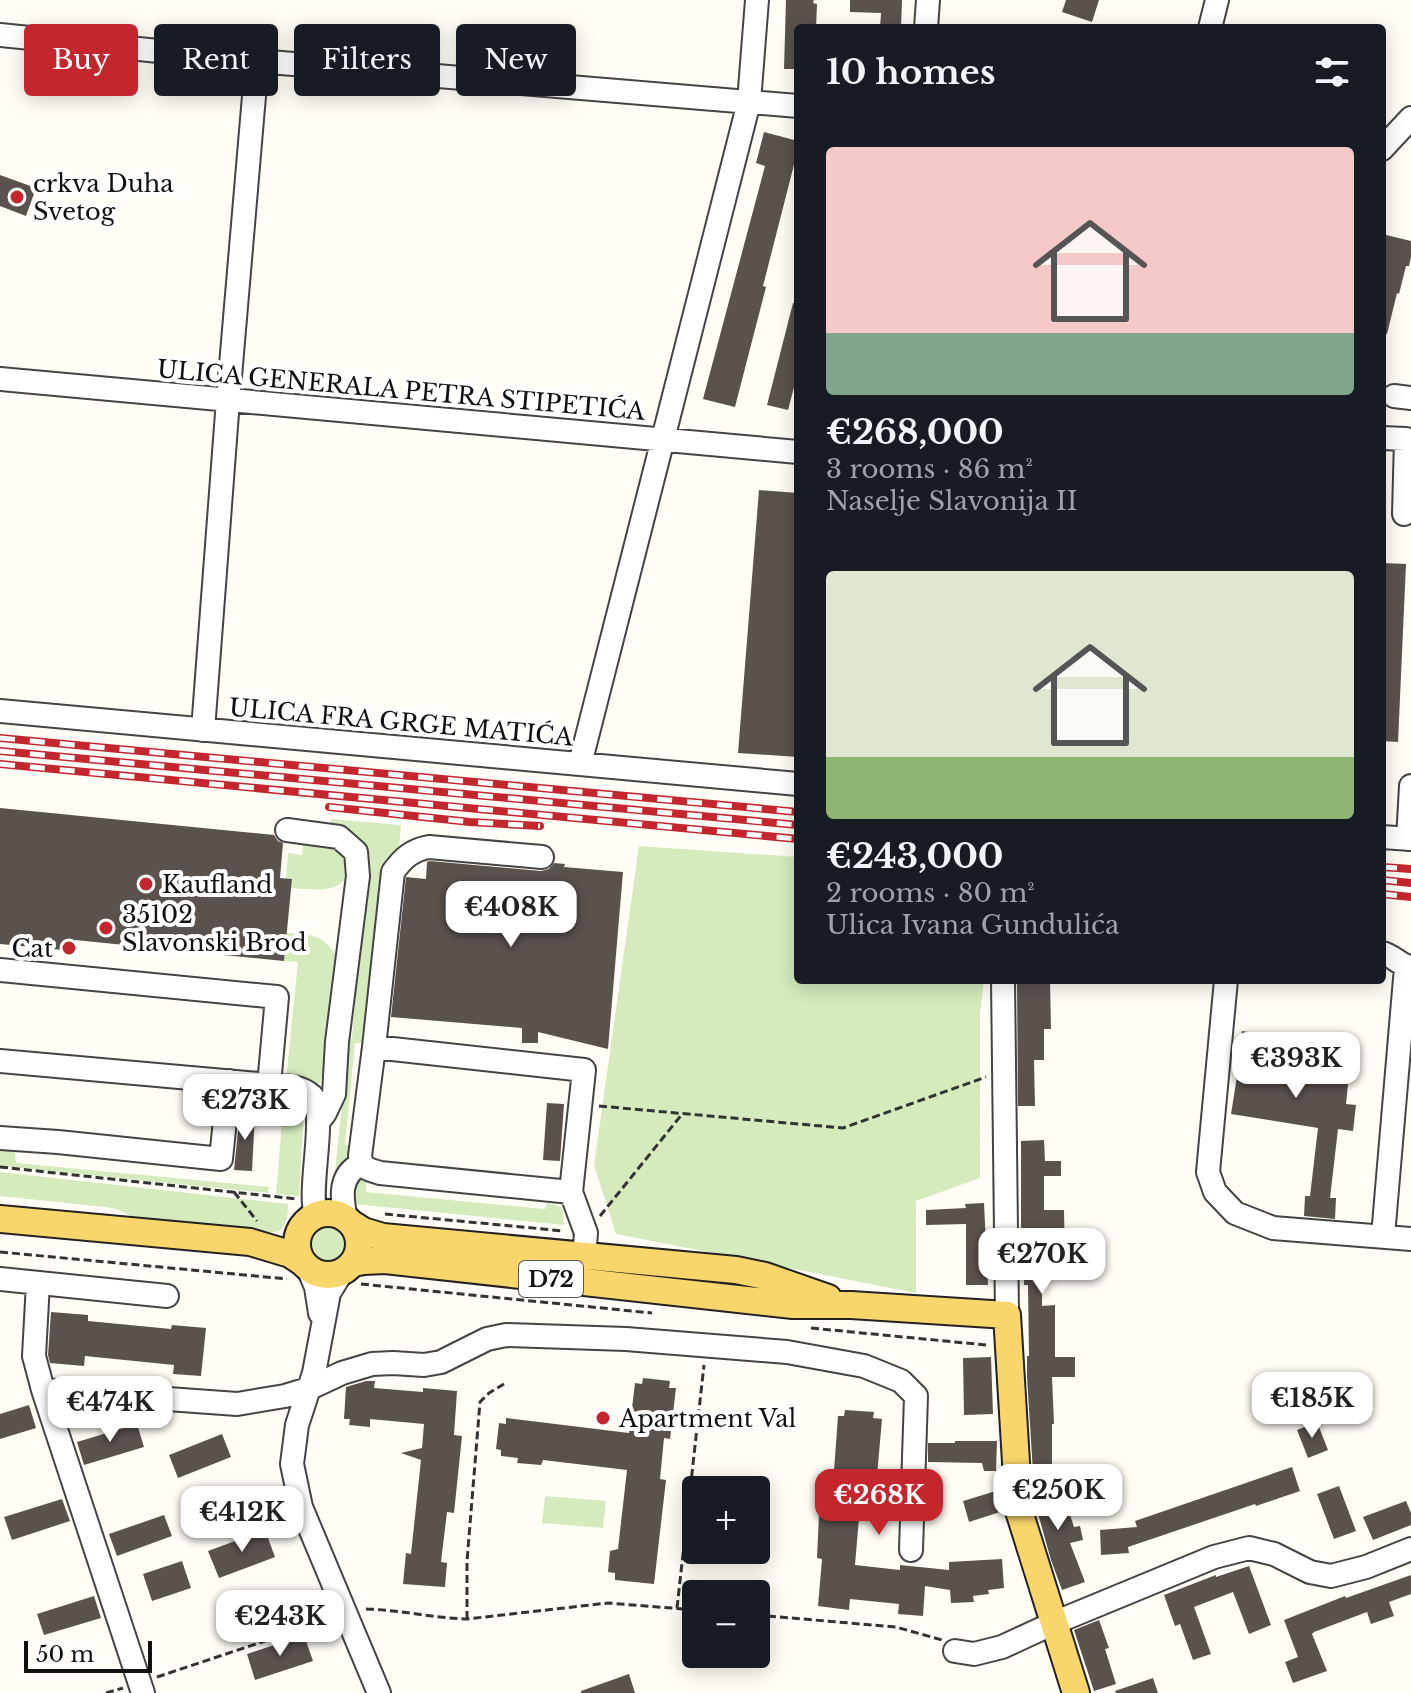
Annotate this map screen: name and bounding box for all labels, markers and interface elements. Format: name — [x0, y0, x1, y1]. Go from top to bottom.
chip: Buy — [24, 24, 138, 96]
chip: Rent — [154, 24, 278, 96]
chip: Filters — [294, 24, 440, 96]
chip: New — [456, 24, 576, 96]
icon: filters — [1310, 50, 1354, 94]
text: 10 homes — [826, 51, 996, 93]
place label: crkva Duha Svetog — [33, 169, 174, 226]
marker: crkva Duha Svetog — [8, 188, 26, 206]
icon: home — [1018, 199, 1162, 343]
street label: ULICA GENERALA PETRA STIPETIĆA — [156, 353, 647, 426]
text: €268,000 — [826, 411, 1004, 453]
text: 3 rooms · 86 m² — [826, 453, 1033, 485]
text: Naselje Slavonija II — [826, 485, 1078, 517]
icon: home — [1018, 623, 1162, 767]
street label: ULICA FRA GRGE MATIĆA — [228, 692, 575, 752]
text: €243,000 — [826, 835, 1004, 877]
place label: Kaufland — [162, 870, 272, 899]
marker: Kaufland — [137, 875, 155, 893]
text: 2 rooms · 80 m² — [826, 877, 1035, 909]
pin: €408K — [455, 881, 567, 949]
text: €408K — [464, 891, 558, 923]
place label: 35102 Slavonski Brod — [122, 900, 307, 957]
text: Ulica Ivana Gundulića — [826, 909, 1119, 941]
marker: 35102 Slavonski Brod — [97, 919, 115, 937]
place label: Cat — [11, 934, 53, 963]
marker: Cat — [60, 939, 78, 957]
pin: €393K — [1240, 1032, 1352, 1100]
text: €393K — [1250, 1042, 1342, 1074]
pin: €273K — [189, 1074, 301, 1142]
text: €273K — [201, 1084, 289, 1116]
pin: €270K — [986, 1228, 1098, 1296]
text: €270K — [996, 1238, 1088, 1270]
road number: D72 — [519, 1261, 583, 1297]
pin: €185K — [1256, 1372, 1368, 1440]
pin: €474K — [54, 1376, 166, 1444]
text: €185K — [1270, 1382, 1354, 1414]
text: €474K — [66, 1386, 154, 1418]
place label: Apartment Val — [618, 1404, 796, 1433]
marker: Apartment Val — [594, 1409, 612, 1427]
pin: €250K — [1002, 1464, 1114, 1532]
pin: €268K — [823, 1469, 935, 1537]
text: €250K — [1011, 1474, 1105, 1506]
map controls — [682, 1476, 770, 1668]
button: + — [682, 1476, 770, 1564]
text: €268K — [833, 1479, 925, 1511]
pin: €412K — [186, 1486, 298, 1554]
text: €412K — [199, 1496, 285, 1528]
button: − — [682, 1580, 770, 1668]
pin: €243K — [224, 1590, 336, 1658]
text: €243K — [234, 1600, 326, 1632]
scale bar — [24, 1637, 152, 1673]
text: 50 m — [36, 1641, 94, 1668]

